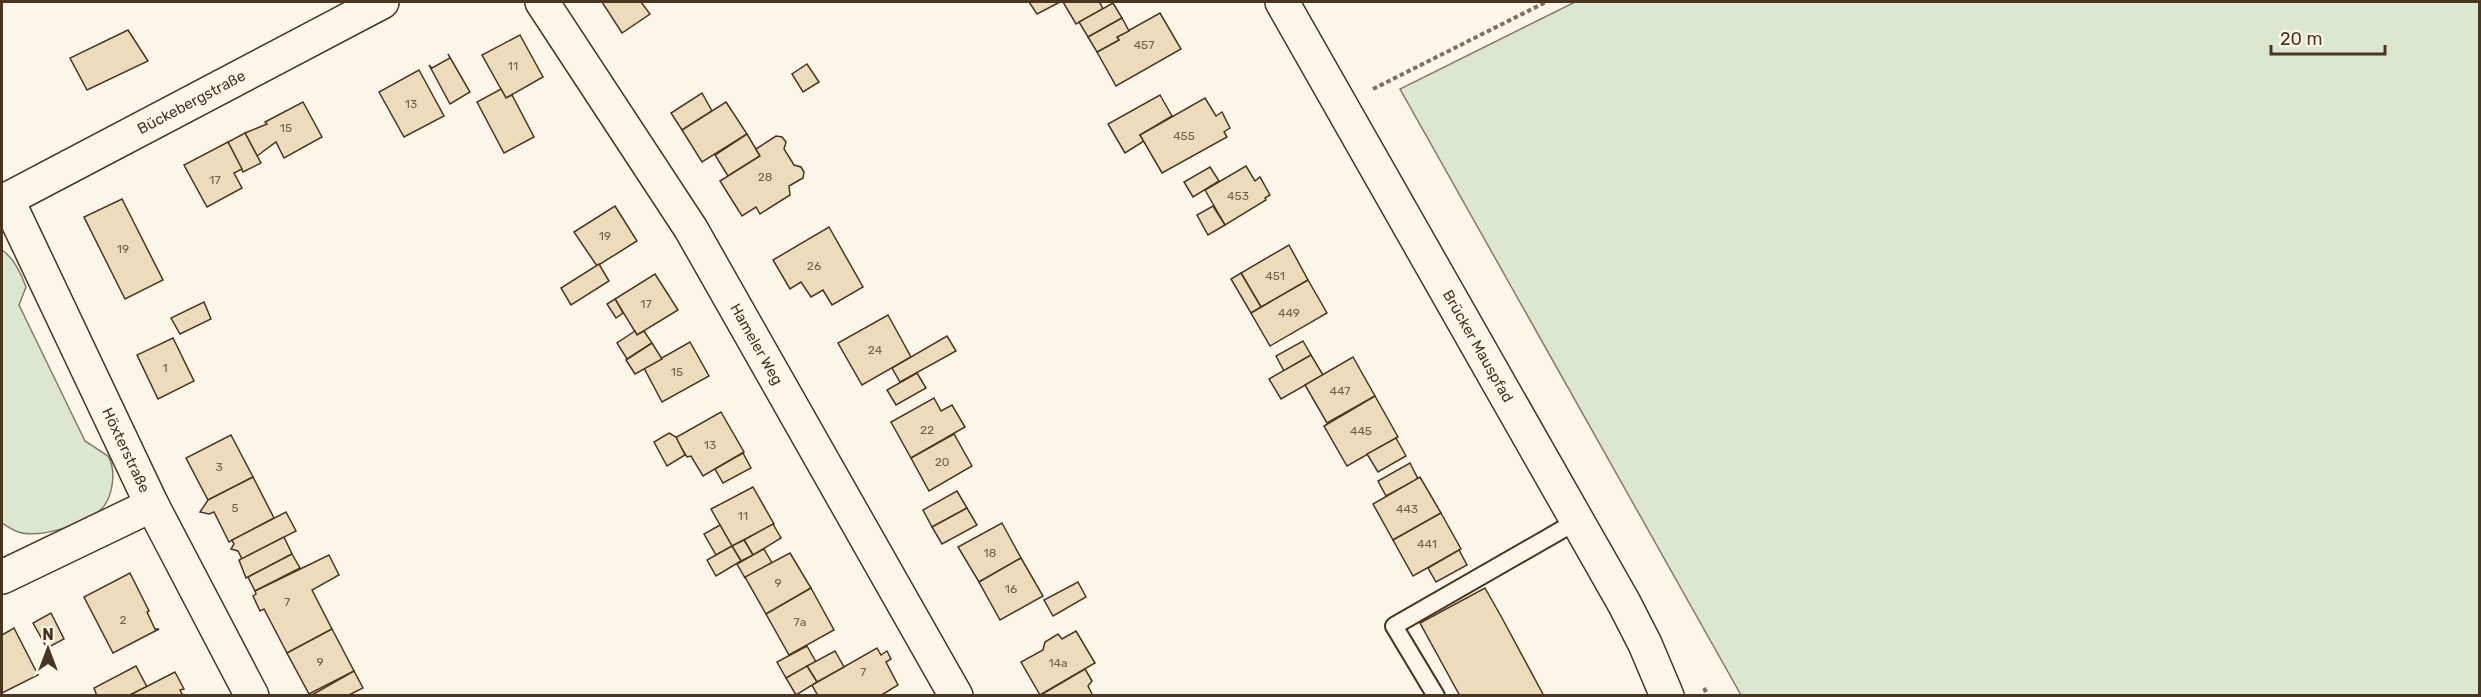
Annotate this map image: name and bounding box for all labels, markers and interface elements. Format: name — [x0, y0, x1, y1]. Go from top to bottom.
scale bar — [2271, 18, 2385, 56]
text: 20 m — [2280, 28, 2322, 50]
house number: 457 — [1134, 38, 1154, 52]
house number: 11 — [508, 59, 518, 73]
street label: Bückebergstraße — [134, 67, 248, 138]
house number: 13 — [405, 97, 417, 111]
house number: 15 — [280, 121, 292, 135]
house number: 455 — [1173, 129, 1195, 143]
house number: 28 — [758, 170, 772, 184]
house number: 17 — [209, 173, 221, 187]
house number: 453 — [1227, 189, 1249, 203]
house number: 19 — [599, 229, 611, 243]
house number: 19 — [117, 242, 129, 256]
house number: 26 — [807, 259, 821, 273]
house number: 451 — [1265, 269, 1285, 283]
street label: Brücker Mauspfad — [1439, 287, 1517, 406]
house number: 17 — [640, 297, 652, 311]
street label: Hameler Weg — [726, 300, 787, 388]
house number: 449 — [1278, 306, 1300, 320]
house number: 24 — [868, 343, 883, 357]
house number: 1 — [162, 361, 168, 375]
house number: 15 — [671, 365, 683, 379]
house number: 447 — [1330, 384, 1350, 398]
street label: Höxterstraße — [98, 405, 154, 496]
house number: 22 — [920, 423, 934, 437]
house number: 445 — [1350, 424, 1372, 438]
house number: 13 — [704, 438, 716, 452]
house number: 20 — [935, 455, 949, 469]
house number: 3 — [215, 460, 223, 474]
house number: 5 — [231, 501, 239, 515]
house number: 443 — [1396, 502, 1418, 516]
house number: 11 — [738, 509, 748, 523]
house number: 441 — [1417, 537, 1437, 551]
house number: 18 — [984, 546, 996, 560]
house number: 9 — [774, 576, 782, 590]
house number: 16 — [1005, 582, 1017, 596]
house number: 7 — [284, 595, 290, 609]
house number: 2 — [119, 613, 127, 627]
house number: 7a — [794, 615, 806, 629]
north arrow — [18, 619, 78, 679]
text: N — [42, 625, 54, 644]
house number: 9 — [316, 655, 324, 669]
house number: 14a — [1048, 656, 1068, 670]
house number: 7 — [860, 665, 866, 679]

